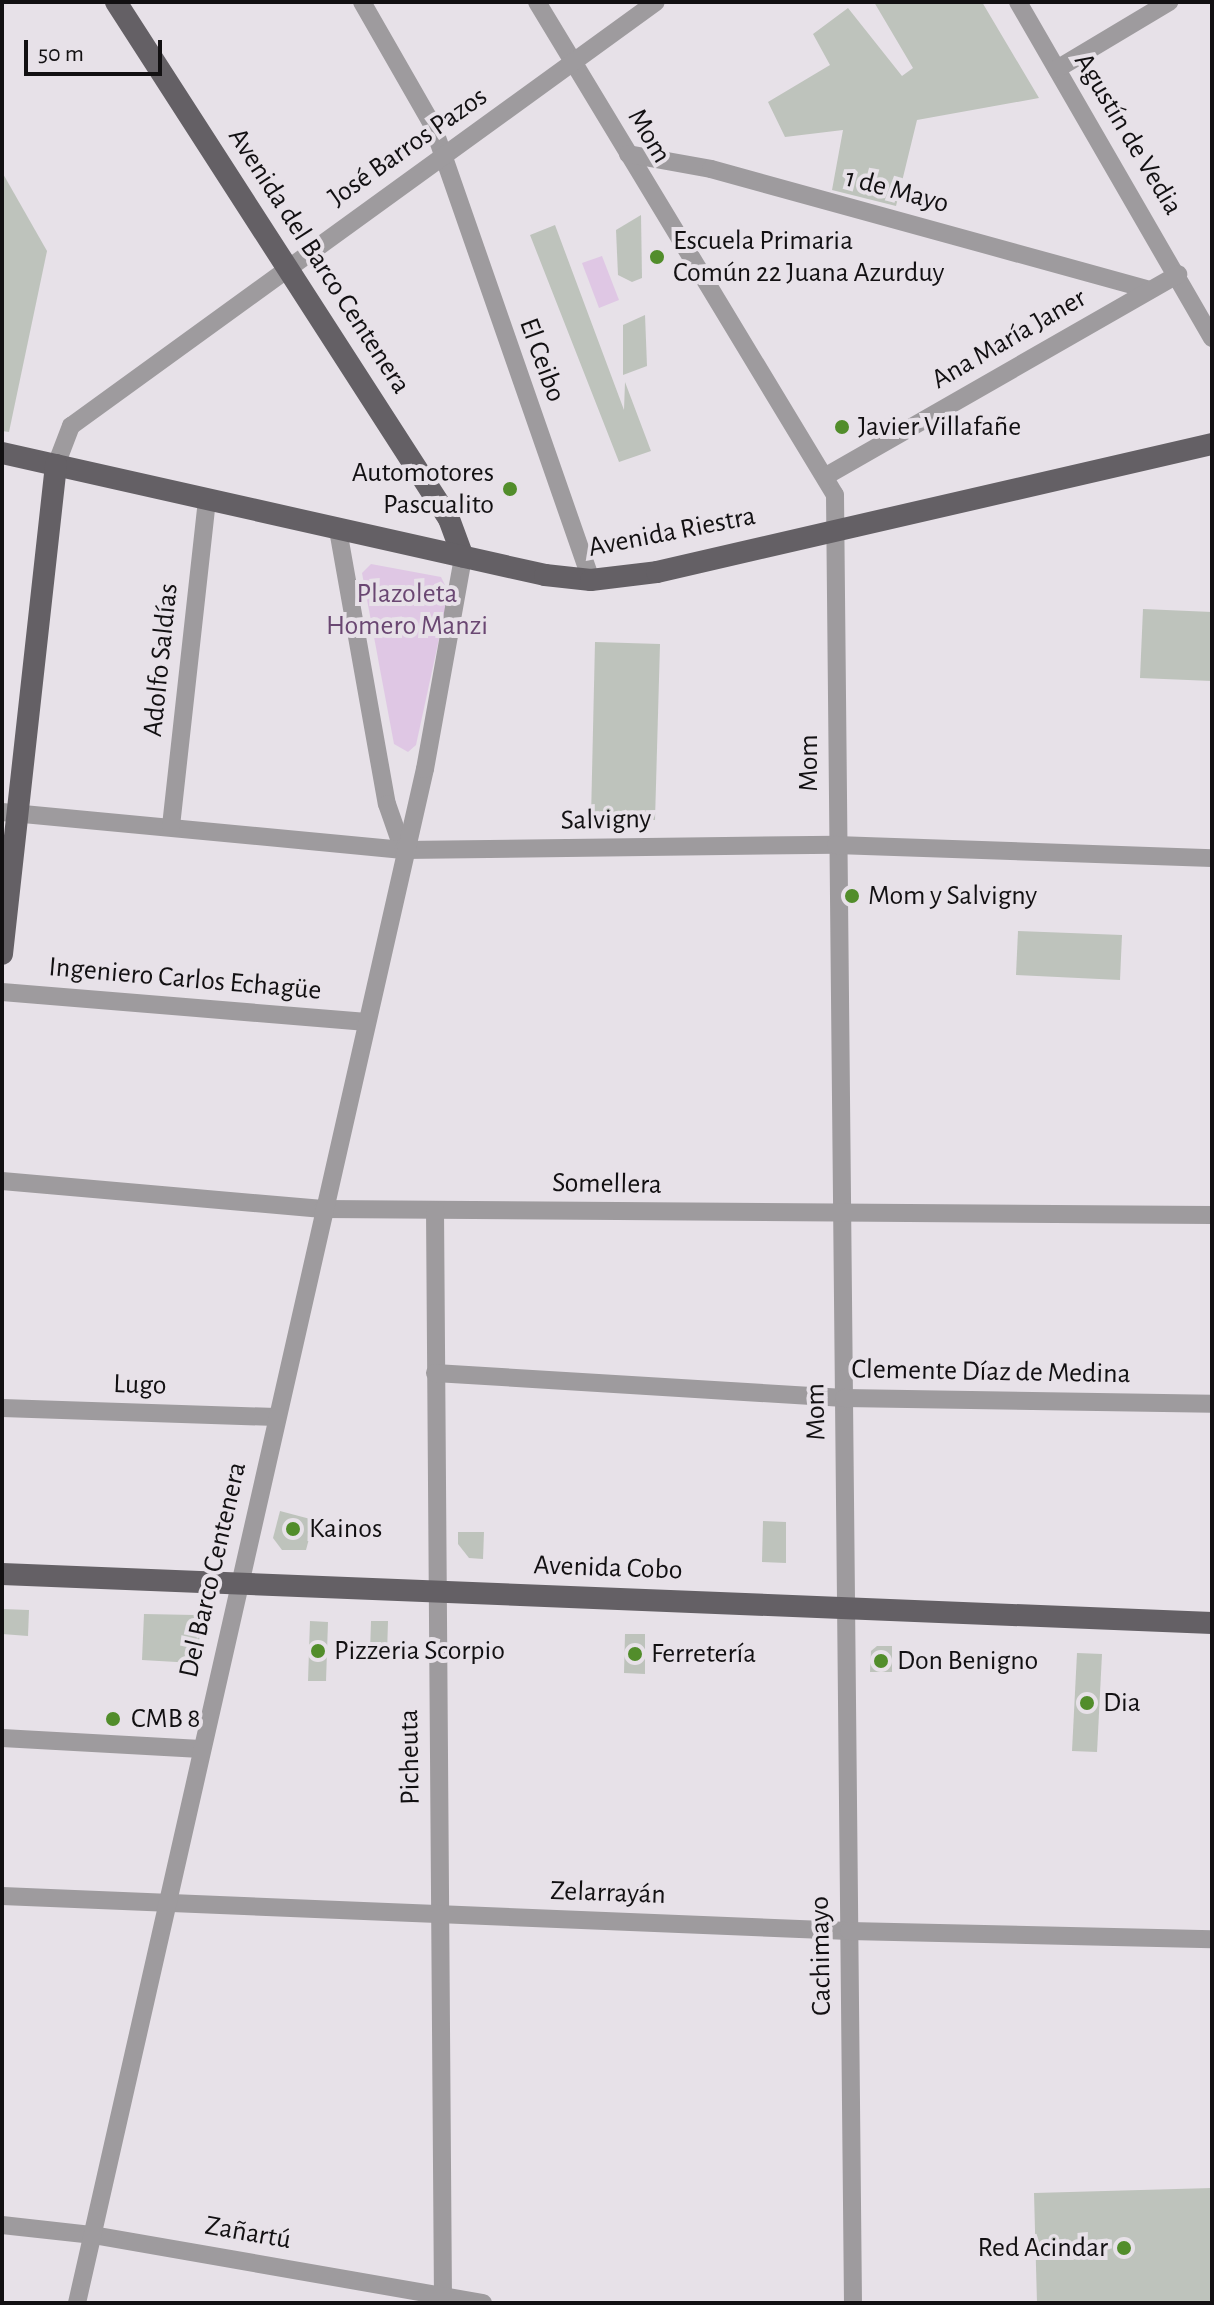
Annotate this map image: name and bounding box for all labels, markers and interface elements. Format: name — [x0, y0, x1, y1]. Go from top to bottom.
scale bar — [28, 24, 166, 74]
text: 50 m — [38, 42, 84, 66]
street label: Agustín de Vedia — [1066, 47, 1190, 221]
street label: José Barros Pazos — [322, 80, 494, 214]
street label: Mom — [620, 103, 678, 169]
street label: Avenida del Barco Centenera — [221, 122, 417, 400]
street label: 1 de Mayo — [841, 161, 953, 221]
place label: Escuela Primaria Común 22 Juana Azurduy — [673, 224, 944, 290]
marker: Escuela Primaria Común 22 Juana Azurduy — [648, 248, 666, 266]
street label: Ana María Janer — [926, 281, 1092, 397]
street label: El Ceibo — [511, 313, 573, 407]
place label: Javier Villafañe — [858, 410, 1021, 444]
marker: Javier Villafañe — [833, 418, 851, 436]
place label: Automotores Pascualito — [352, 456, 494, 522]
marker: Automotores Pascualito — [501, 480, 519, 498]
street label: Avenida Riestra — [586, 499, 758, 565]
park label: Plazoleta Homero Manzi — [326, 577, 488, 643]
street label: Adolfo Saldías — [136, 582, 186, 738]
street label: Mom — [792, 734, 826, 792]
street label: Salvigny — [560, 802, 652, 838]
place label: Mom y Salvigny — [868, 879, 1037, 913]
marker: Mom y Salvigny — [843, 887, 861, 905]
street label: Ingeniero Carlos Echagüe — [47, 950, 323, 1008]
street label: Somellera — [552, 1166, 662, 1202]
street label: Clemente Díaz de Medina — [851, 1353, 1131, 1391]
street label: Lugo — [113, 1367, 167, 1403]
street label: Mom — [799, 1383, 833, 1441]
street label: Del Barco Centenera — [172, 1459, 254, 1681]
place label: Kainos — [309, 1512, 382, 1546]
marker: Kainos — [284, 1520, 302, 1538]
street label: Avenida Cobo — [533, 1549, 683, 1587]
place label: Pizzeria Scorpio — [334, 1634, 505, 1668]
place label: Ferretería — [651, 1637, 756, 1671]
marker: Pizzeria Scorpio — [309, 1642, 327, 1660]
place label: Don Benigno — [897, 1644, 1038, 1678]
marker: Ferretería — [626, 1645, 644, 1663]
marker: Don Benigno — [872, 1652, 890, 1670]
place label: Dia — [1103, 1686, 1141, 1720]
marker: Dia — [1078, 1694, 1096, 1712]
place label: CMB 8 — [131, 1702, 201, 1736]
marker: CMB 8 — [102, 1708, 124, 1730]
street label: Picheuta — [392, 1709, 428, 1805]
street label: Zelarrayán — [550, 1874, 666, 1912]
street label: Cachimayo — [803, 1896, 839, 2016]
street label: Zañartú — [202, 2209, 294, 2257]
place label: Red Acindar — [978, 2231, 1108, 2265]
marker: Red Acindar — [1115, 2239, 1133, 2257]

